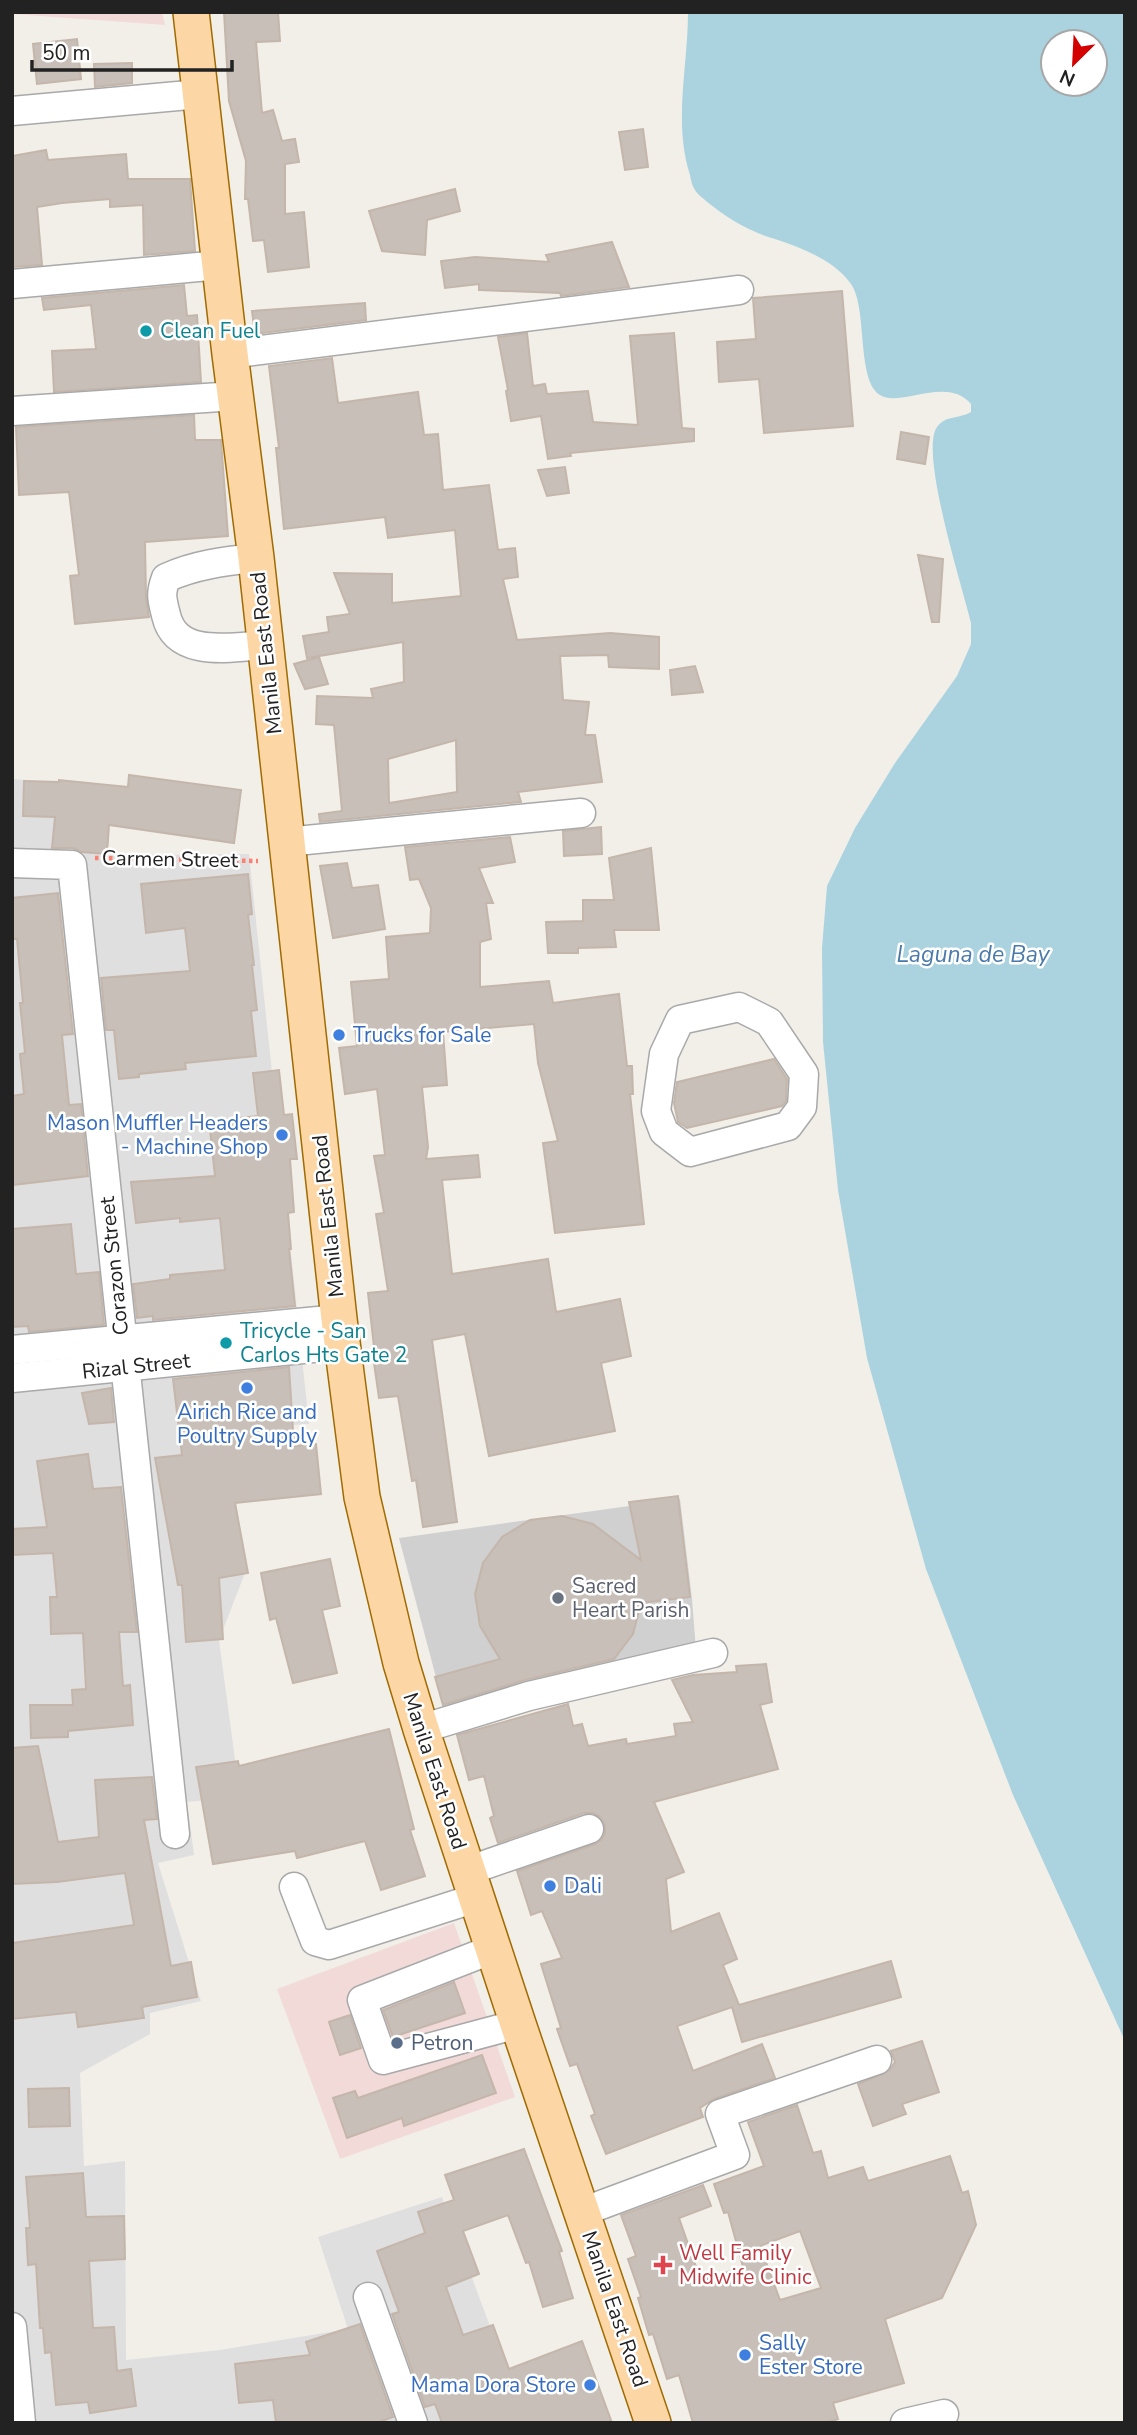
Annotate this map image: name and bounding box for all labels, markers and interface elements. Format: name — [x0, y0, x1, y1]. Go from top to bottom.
scale bar — [32, 28, 231, 72]
north arrow — [1039, 28, 1109, 98]
text: 50 m — [42, 39, 91, 67]
text: N — [1056, 63, 1079, 92]
place label: Clean Fuel — [160, 317, 261, 345]
marker: Clean Fuel — [138, 323, 154, 339]
street label: Manila East Road — [244, 570, 288, 736]
street label: Carmen Street — [102, 844, 239, 874]
water label: Laguna de Bay — [896, 939, 1051, 970]
place label: Trucks for Sale — [353, 1021, 491, 1049]
marker: Trucks for Sale — [331, 1027, 347, 1043]
place label: Mason Muffler Headers - Machine Shop — [47, 1109, 268, 1161]
marker: Mason Muffler Headers - Machine Shop — [274, 1127, 290, 1143]
street label: Manila East Road — [306, 1133, 350, 1299]
street label: Corazon Street — [93, 1195, 135, 1337]
place label: Tricycle - San Carlos Hts Gate 2 — [240, 1317, 407, 1369]
marker: Tricycle - San Carlos Hts Gate 2 — [218, 1335, 234, 1351]
street label: Rizal Street — [81, 1346, 192, 1386]
marker: Airich Rice and Poultry Supply — [239, 1380, 255, 1396]
place label: Airich Rice and Poultry Supply — [177, 1398, 317, 1450]
place label: Sacred Heart Parish — [572, 1572, 689, 1624]
marker: Sacred Heart Parish — [550, 1590, 566, 1606]
street label: Manila East Road — [396, 1689, 474, 1853]
place label: Dali — [564, 1872, 602, 1900]
marker: Dali — [542, 1878, 558, 1894]
place label: Petron — [411, 2029, 473, 2057]
marker: Petron — [389, 2035, 405, 2051]
street label: Manila East Road — [575, 2227, 655, 2391]
place label: Well Family Midwife Clinic — [679, 2239, 812, 2291]
marker: Well Family Midwife Clinic — [653, 2255, 673, 2275]
place label: Sally Ester Store — [759, 2329, 863, 2381]
marker: Sally Ester Store — [737, 2347, 753, 2363]
place label: Mama Dora Store — [411, 2371, 576, 2399]
marker: Mama Dora Store — [582, 2377, 598, 2393]

